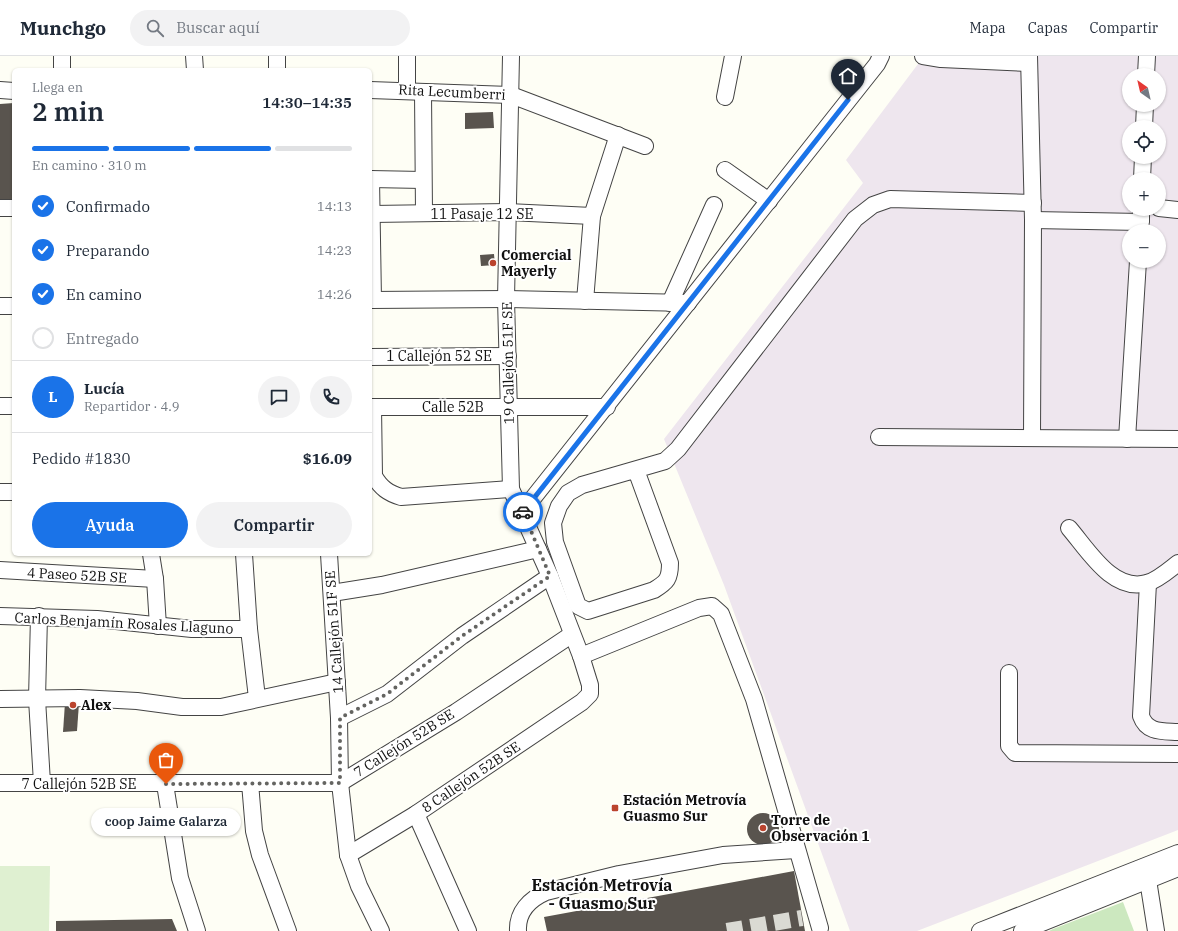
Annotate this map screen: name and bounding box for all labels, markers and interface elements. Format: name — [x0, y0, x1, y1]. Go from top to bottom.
search box — [130, 10, 410, 46]
text: Munchgo — [20, 16, 106, 40]
icon: search — [144, 17, 166, 39]
text: Buscar aquí — [176, 18, 260, 37]
text: Mapa — [970, 19, 1006, 37]
text: Capas — [1028, 19, 1068, 37]
text: Compartir — [1090, 19, 1158, 37]
pin — [831, 59, 865, 100]
icon: home — [837, 65, 859, 87]
north arrow — [1122, 68, 1166, 112]
map controls — [1122, 68, 1166, 268]
text: Llega en — [32, 79, 83, 96]
street label: Rita Lecumberri — [398, 80, 506, 104]
text: 14:30–14:35 — [262, 93, 352, 112]
text: 2 min — [32, 94, 104, 128]
button: locate — [1122, 120, 1166, 164]
text: En camino · 310 m — [32, 157, 147, 174]
button: + — [1122, 172, 1166, 216]
icon: check — [32, 195, 54, 217]
text: Confirmado — [66, 197, 150, 216]
text: 14:13 — [317, 198, 352, 215]
street label: 11 Pasaje 12 SE — [431, 205, 533, 223]
button: − — [1122, 224, 1166, 268]
icon: check — [32, 239, 54, 261]
text: Preparando — [66, 241, 149, 260]
text: 14:23 — [317, 242, 352, 259]
place label: Comercial Mayerly — [501, 246, 572, 280]
marker: Comercial Mayerly — [488, 258, 498, 268]
icon: check — [32, 283, 54, 305]
text: En camino — [66, 285, 142, 304]
text: 14:26 — [317, 286, 352, 303]
street label: 19 Callejón 51F SE — [498, 301, 518, 425]
text: Entregado — [66, 329, 139, 348]
street label: 1 Callejón 52 SE — [386, 347, 492, 365]
button: chat — [258, 376, 300, 418]
button: phone — [310, 376, 352, 418]
text: Lucía — [84, 379, 125, 398]
text: L — [48, 387, 58, 406]
text: Repartidor · 4.9 — [84, 398, 180, 415]
street label: Calle 52B — [422, 398, 484, 416]
text: Pedido #1830 — [32, 449, 131, 468]
text: $16.09 — [303, 449, 352, 468]
courier — [503, 492, 543, 532]
icon: car — [512, 501, 534, 523]
button: Ayuda — [32, 502, 188, 548]
button: Compartir — [196, 502, 352, 548]
street label: 4 Paseo 52B SE — [27, 563, 127, 587]
street label: 14 Callejón 51F SE — [321, 570, 347, 694]
street label: Carlos Benjamín Rosales Llaguno — [14, 608, 234, 638]
place label: Alex — [81, 696, 112, 714]
marker: Alex — [68, 700, 78, 710]
street label: 7 Callejón 52B SE — [350, 705, 458, 781]
street label: 8 Callejón 52B SE — [418, 737, 524, 817]
pin — [149, 743, 183, 784]
icon: bag — [155, 749, 177, 771]
street label: 7 Callejón 52B SE — [21, 775, 137, 793]
place label: Estación Metrovía Guasmo Sur — [623, 791, 746, 825]
marker: Estación Metrovía Guasmo Sur — [610, 803, 620, 813]
callout: coop Jaime Galarza — [91, 808, 241, 836]
place label: Torre de Observación 1 — [771, 811, 870, 845]
text: coop Jaime Galarza — [105, 813, 227, 830]
marker: Torre de Observación 1 — [758, 823, 768, 833]
district label: Estación Metrovía - Guasmo Sur — [531, 875, 673, 913]

